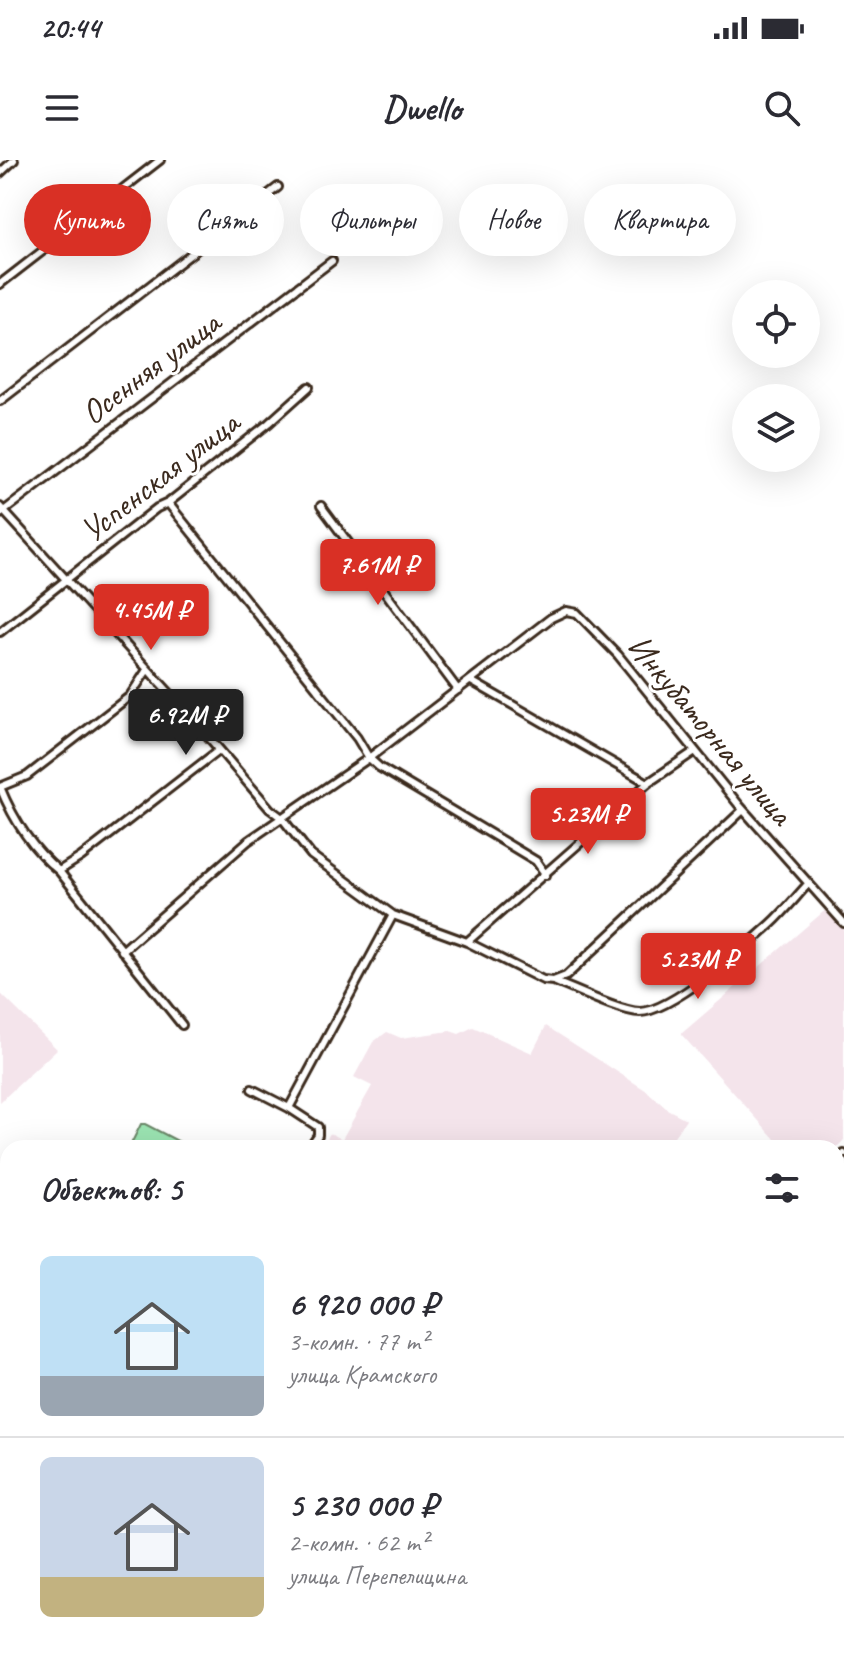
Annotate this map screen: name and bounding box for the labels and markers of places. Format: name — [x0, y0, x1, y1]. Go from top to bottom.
pin: 7.61M ₽ — [304, 539, 452, 607]
pin: 4.45M ₽ — [77, 584, 225, 652]
pin: 6.92M ₽ — [112, 689, 260, 757]
pin: 5.23M ₽ — [514, 788, 662, 856]
pin: 5.23M ₽ — [624, 933, 772, 1001]

